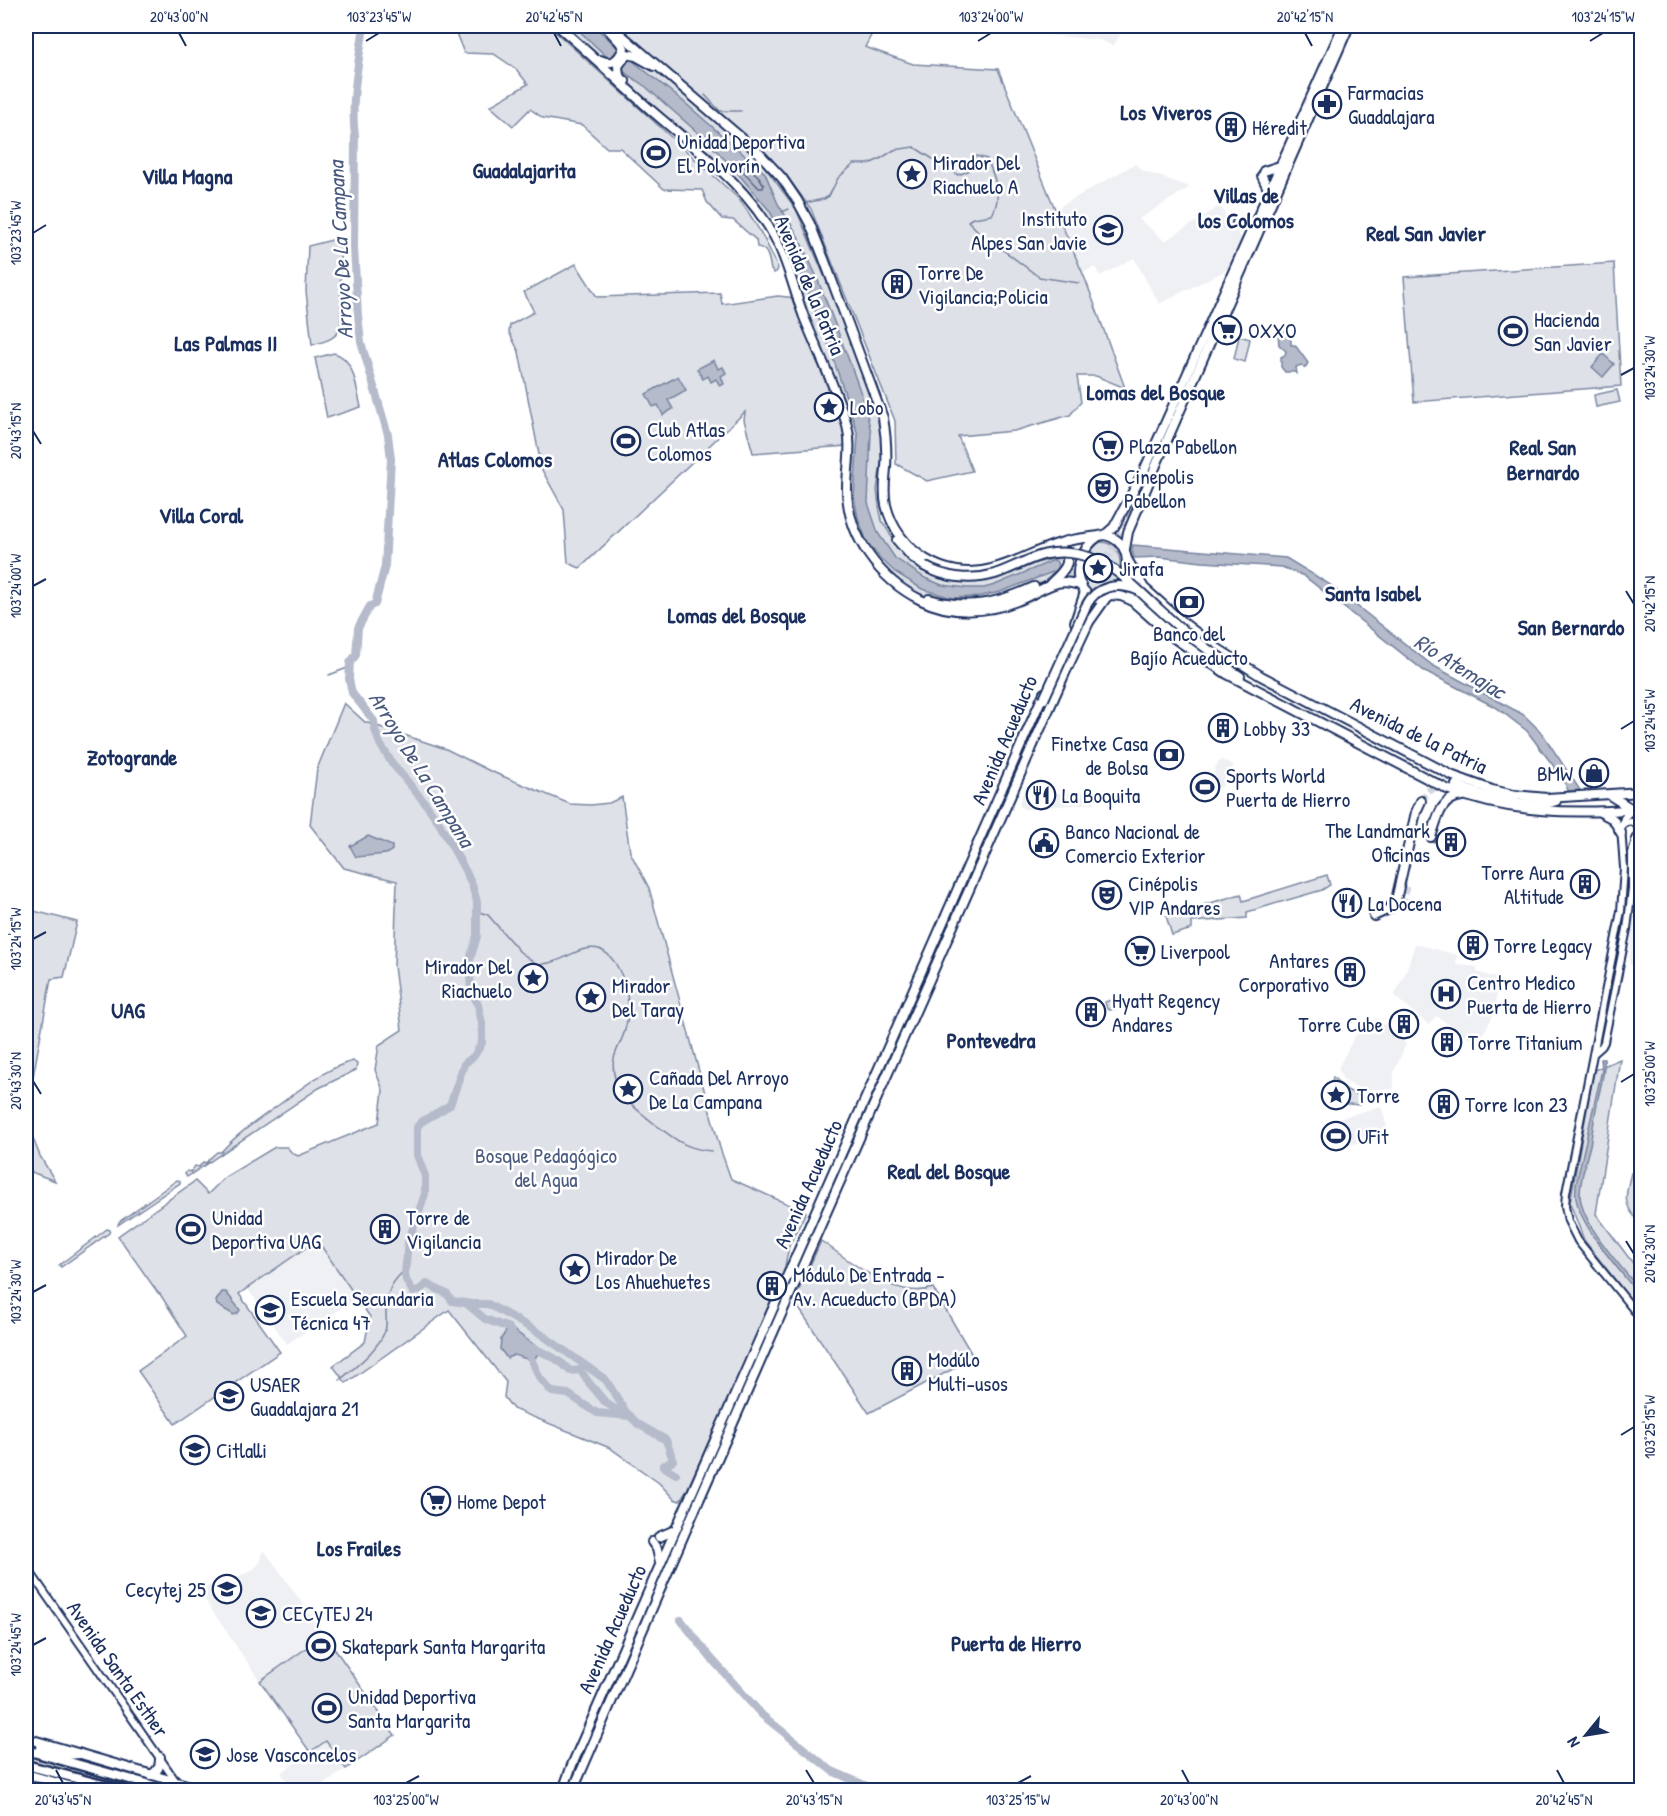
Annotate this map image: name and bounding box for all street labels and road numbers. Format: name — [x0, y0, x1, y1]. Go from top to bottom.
street label: Avenida de la Patria — [768, 211, 852, 359]
street label: Avenida Acueducto — [964, 671, 1044, 809]
street label: Avenida de la Patria — [1346, 689, 1492, 781]
street label: Avenida Acueducto — [767, 1115, 849, 1253]
street label: Avenida Acueducto — [571, 1560, 653, 1698]
street label: Avenida Santa Esther — [60, 1595, 176, 1743]

